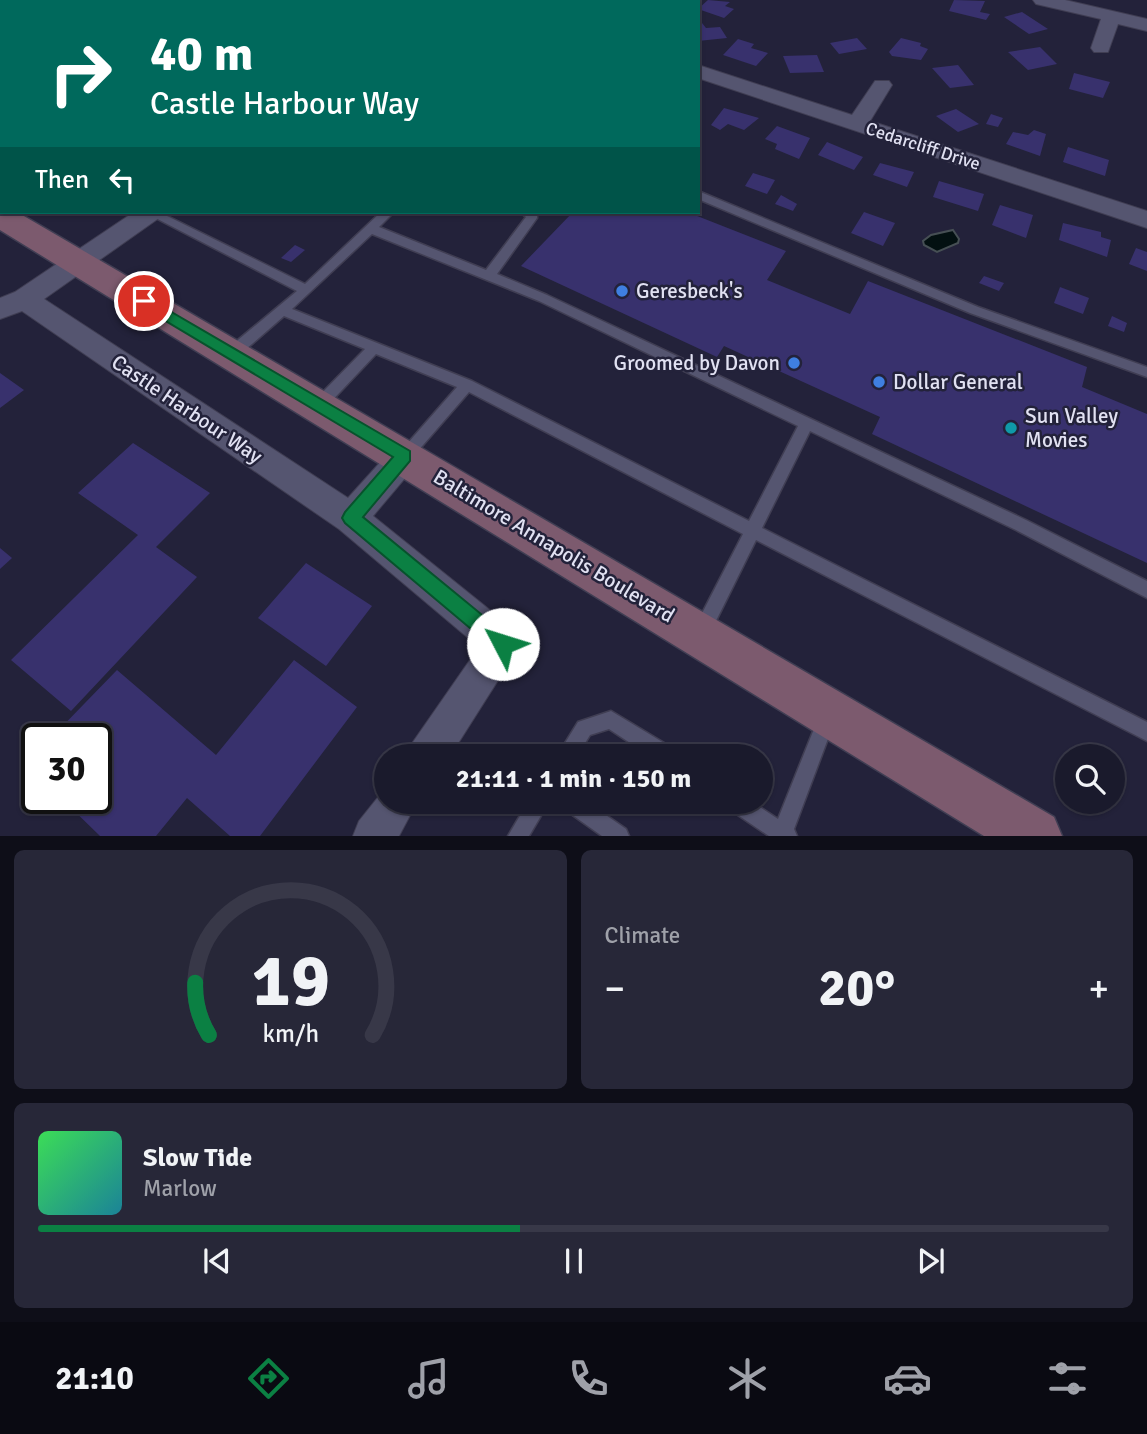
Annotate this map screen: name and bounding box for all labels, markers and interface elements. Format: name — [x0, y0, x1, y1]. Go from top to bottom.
text: 40 m — [150, 24, 253, 84]
icon: right — [35, 28, 126, 119]
text: Castle Harbour Way — [150, 84, 419, 123]
street label: Cedarcliff Drive — [863, 117, 983, 175]
icon: left — [103, 161, 141, 199]
text: Then — [35, 164, 89, 196]
pin — [114, 271, 174, 331]
place label: Geresbeck's — [636, 278, 743, 304]
icon: arrive — [125, 282, 163, 320]
marker: Geresbeck's — [614, 283, 630, 299]
street label: Castle Harbour Way — [107, 349, 268, 469]
place label: Groomed by Davon — [613, 350, 780, 376]
marker: Groomed by Davon — [786, 355, 802, 371]
place label: Dollar General — [893, 369, 1023, 395]
marker: Dollar General — [871, 374, 887, 390]
place label: Sun Valley Movies — [1025, 403, 1118, 453]
marker: Sun Valley Movies — [1003, 420, 1019, 436]
street label: Baltimore Annapolis Boulevard — [429, 464, 679, 628]
position arrow — [466, 607, 540, 681]
speed limit sign: 30 — [21, 723, 112, 814]
map controls — [1055, 744, 1125, 814]
button: search — [1055, 744, 1125, 814]
text: 21:11 · 1 min · 150 m — [456, 763, 691, 795]
text: Climate — [605, 921, 680, 950]
text: 19 — [251, 938, 330, 1027]
text: 20° — [818, 956, 895, 1020]
text: − — [605, 965, 625, 1012]
text: + — [1088, 965, 1109, 1012]
text: km/h — [262, 1018, 319, 1049]
text: Slow Tide — [143, 1142, 252, 1174]
text: Marlow — [143, 1174, 217, 1203]
icon: previous — [198, 1242, 236, 1280]
icon: pause — [555, 1242, 593, 1280]
icon: next — [912, 1242, 950, 1280]
icon: directions — [244, 1354, 293, 1403]
icon: music — [404, 1354, 453, 1403]
icon: phone — [564, 1354, 613, 1403]
icon: climate — [723, 1354, 772, 1403]
icon: car — [883, 1354, 932, 1403]
icon: filters — [1043, 1354, 1092, 1403]
text: 21:10 — [55, 1359, 134, 1398]

